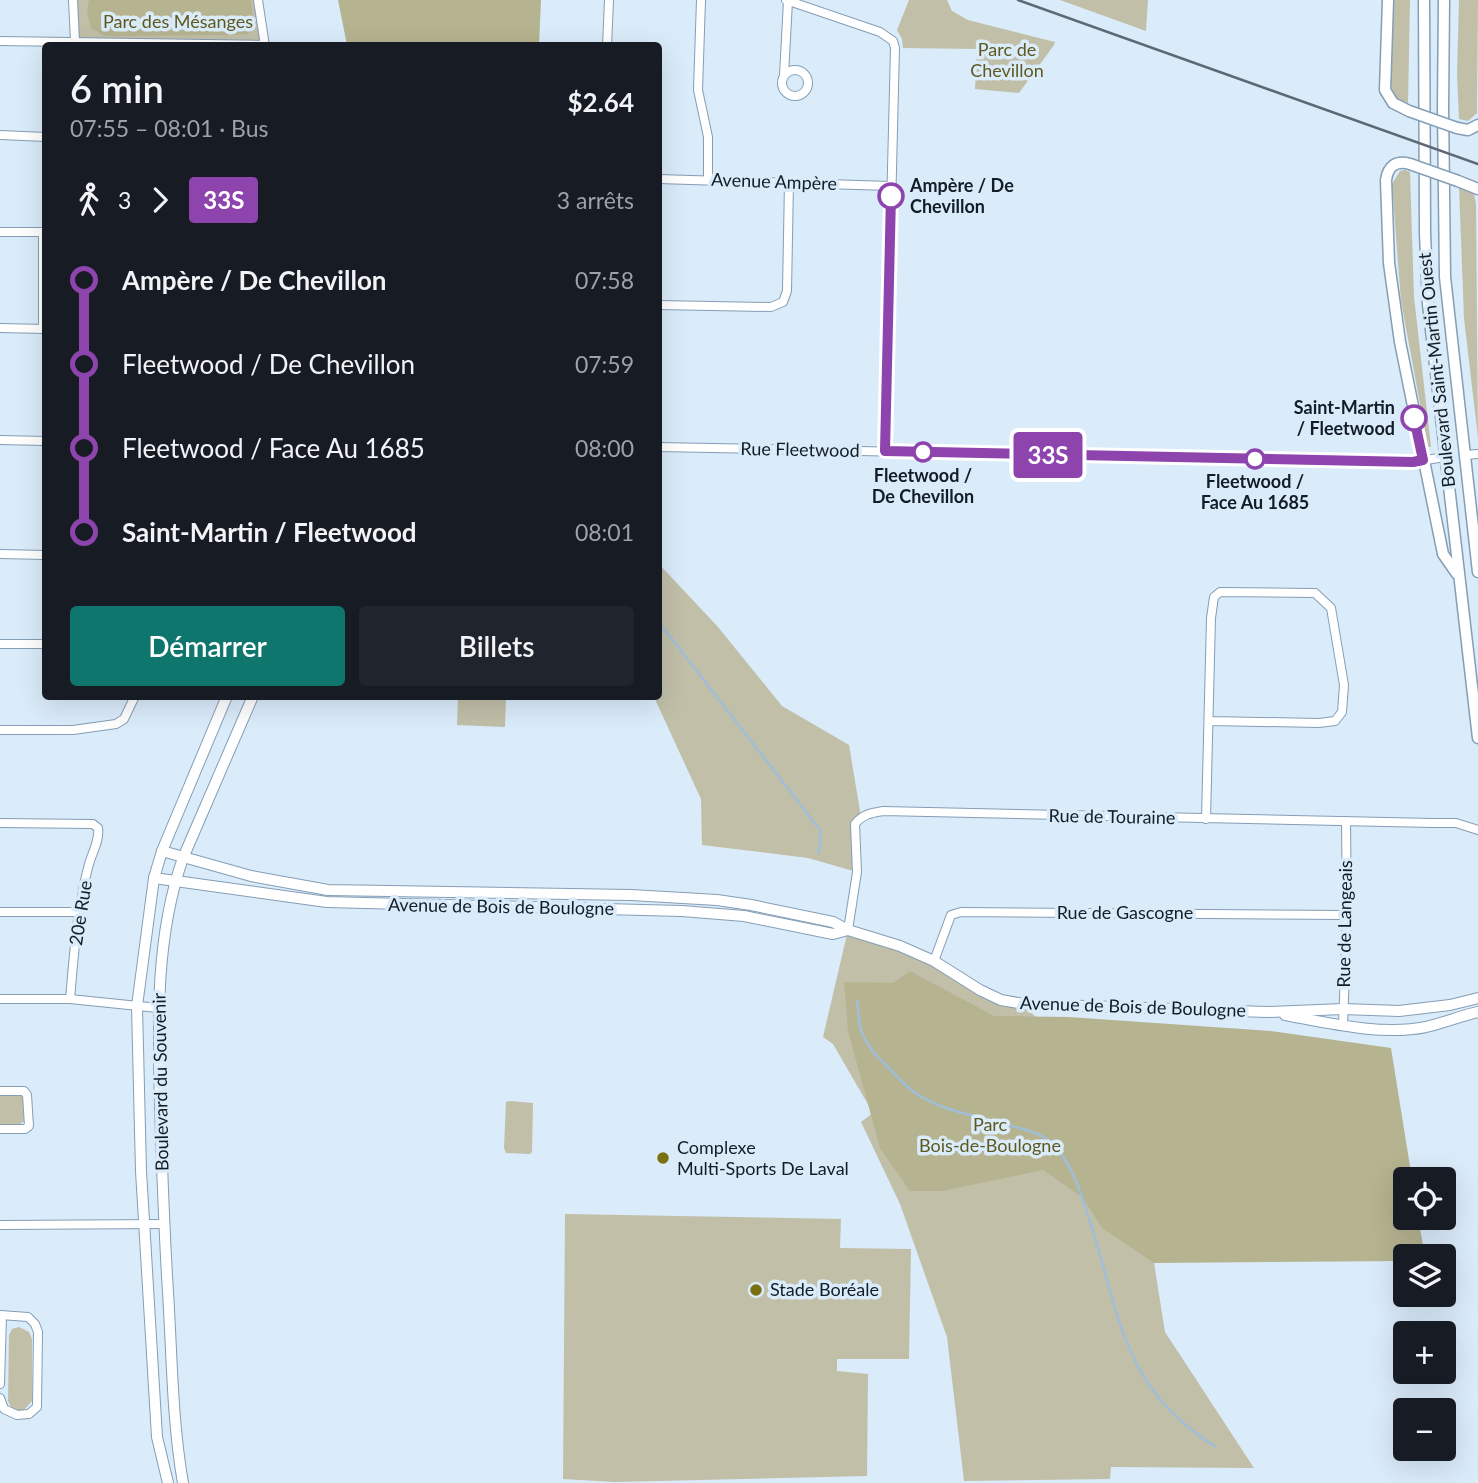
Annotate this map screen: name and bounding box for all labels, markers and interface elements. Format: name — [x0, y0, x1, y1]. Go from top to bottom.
park label: Parc des Mésanges — [103, 10, 253, 32]
park label: Parc de Chevillon — [970, 38, 1044, 81]
text: 6 min — [70, 65, 164, 111]
text: $2.64 — [568, 86, 634, 118]
text: 07:55 – 08:01 · Bus — [70, 114, 269, 142]
street label: Avenue Ampère — [711, 168, 837, 194]
place label: Ampère / De Chevillon — [909, 174, 1014, 217]
icon: walk — [70, 181, 108, 219]
icon: forward — [141, 181, 179, 219]
marker: Ampère / De Chevillon — [878, 183, 904, 209]
text: 33S — [203, 185, 244, 214]
text: 3 — [118, 186, 131, 214]
text: 3 arrêts — [557, 186, 634, 214]
street label: Boulevard Saint-Martin Ouest — [1413, 251, 1459, 489]
text: Ampère / De Chevillon — [122, 264, 387, 296]
text: 07:58 — [575, 266, 634, 294]
text: Fleetwood / De Chevillon — [122, 348, 415, 380]
text: 07:59 — [575, 350, 634, 378]
place label: Saint-Martin / Fleetwood — [1294, 396, 1395, 439]
marker: Saint-Martin / Fleetwood — [1401, 405, 1427, 431]
text: Fleetwood / Face Au 1685 — [122, 432, 425, 464]
line badge: 33S — [1008, 432, 1088, 478]
text: 08:00 — [575, 434, 634, 462]
street label: Rue Fleetwood — [740, 437, 860, 461]
text: 33S — [1027, 440, 1069, 469]
marker: Fleetwood / De Chevillon — [913, 442, 933, 462]
marker: Fleetwood / Face Au 1685 — [1245, 449, 1265, 469]
place label: Fleetwood / De Chevillon — [872, 464, 974, 507]
place label: Fleetwood / Face Au 1685 — [1201, 470, 1309, 513]
text: Saint-Martin / Fleetwood — [122, 516, 417, 548]
text: 08:01 — [575, 518, 634, 546]
button: Démarrer — [70, 606, 345, 686]
button: Billets — [359, 606, 634, 686]
street label: Rue de Touraine — [1049, 804, 1176, 828]
street label: Rue de Langeais — [1332, 860, 1356, 988]
street label: 20e Rue — [64, 879, 96, 947]
street label: Avenue de Bois de Boulogne — [388, 893, 614, 919]
street label: Rue de Gascogne — [1057, 901, 1193, 923]
street label: Avenue de Bois de Boulogne — [1020, 991, 1246, 1021]
street label: Boulevard du Souvenir — [147, 992, 173, 1171]
park label: Parc Bois-de-Boulogne — [919, 1113, 1061, 1156]
place label: Complexe Multi-Sports De Laval — [677, 1136, 849, 1179]
marker: Complexe Multi-Sports De Laval — [655, 1150, 671, 1166]
map controls — [1393, 1167, 1456, 1461]
button: locate — [1393, 1167, 1456, 1230]
button: layers — [1393, 1244, 1456, 1307]
place label: Stade Boréale — [770, 1278, 879, 1300]
marker: Stade Boréale — [748, 1282, 764, 1298]
button: + — [1393, 1321, 1456, 1384]
button: − — [1393, 1398, 1456, 1461]

